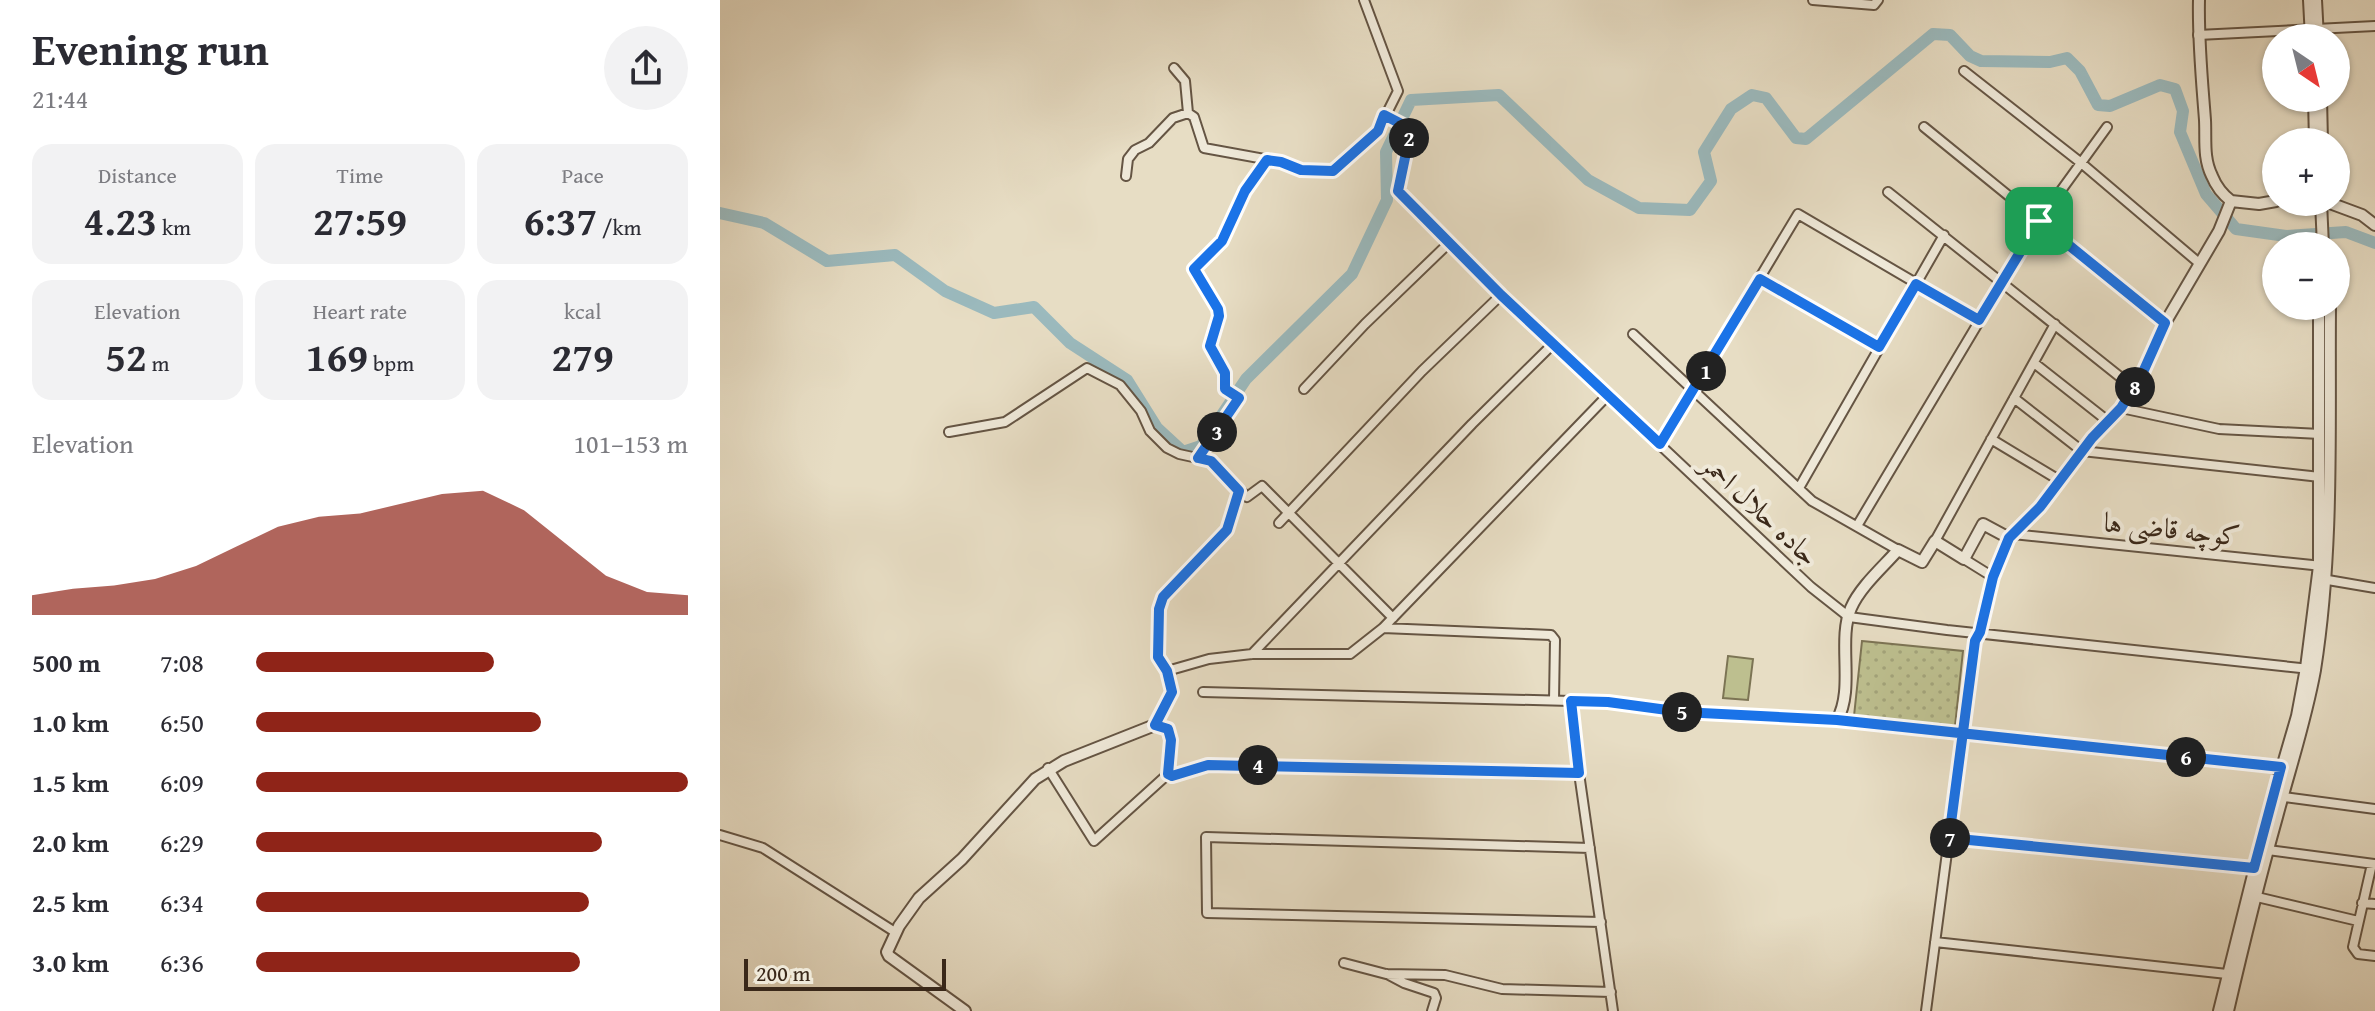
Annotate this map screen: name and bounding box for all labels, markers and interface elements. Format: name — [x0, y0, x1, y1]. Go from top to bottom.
text: Evening run — [32, 17, 269, 81]
north arrow — [2262, 24, 2350, 112]
map controls — [2262, 24, 2350, 320]
button: share — [604, 26, 688, 110]
text: 21:44 — [32, 79, 88, 118]
pin: 2 — [1389, 118, 1429, 158]
text: 2 — [1403, 122, 1415, 154]
button: + — [2262, 128, 2350, 216]
text: Distance — [98, 159, 177, 191]
text: Time — [337, 159, 383, 191]
text: Pace — [562, 159, 604, 191]
pin — [2005, 187, 2073, 255]
text: 4.23 — [84, 191, 157, 250]
text: 27:59 — [313, 191, 407, 250]
text: 6:37 — [524, 191, 597, 250]
icon: arrive — [2017, 199, 2061, 243]
text: km — [157, 211, 191, 243]
text: /km — [597, 211, 642, 243]
button: − — [2262, 232, 2350, 320]
text: Elevation — [94, 295, 180, 327]
text: Heart rate — [313, 295, 407, 327]
text: kcal — [564, 295, 601, 327]
text: 52 — [105, 327, 147, 386]
text: 169 — [306, 327, 368, 386]
text: 279 — [552, 327, 614, 386]
text: m — [147, 347, 169, 379]
text: bpm — [368, 347, 414, 379]
pin: 1 — [1686, 351, 1726, 391]
text: 1 — [1700, 355, 1712, 387]
pin: 8 — [2115, 367, 2155, 407]
text: 8 — [2129, 371, 2141, 403]
pin: 3 — [1197, 412, 1237, 452]
text: 3 — [1211, 416, 1223, 448]
text: Elevation — [32, 424, 134, 463]
text: 101–153 m — [574, 424, 688, 463]
street label: جاده حلال احمر — [1691, 442, 1829, 574]
street label: کوچه قاضی ها — [2102, 500, 2242, 556]
text: 500 m — [32, 643, 100, 682]
text: 7:08 — [160, 643, 204, 682]
pin: 5 — [1662, 692, 1702, 732]
text: 5 — [1676, 696, 1688, 728]
text: 1.0 km — [32, 703, 109, 742]
text: 6:50 — [160, 703, 204, 742]
pin: 6 — [2166, 737, 2206, 777]
text: 6 — [2180, 741, 2192, 773]
pin: 4 — [1238, 745, 1278, 785]
text: 4 — [1252, 749, 1264, 781]
text: 1.5 km — [32, 763, 109, 802]
text: 6:09 — [160, 763, 204, 802]
pin: 7 — [1930, 818, 1970, 858]
text: 7 — [1944, 822, 1956, 854]
text: 2.0 km — [32, 823, 109, 862]
text: 6:29 — [160, 823, 204, 862]
text: 2.5 km — [32, 883, 109, 922]
text: 6:34 — [160, 883, 204, 922]
text: 3.0 km — [32, 943, 109, 982]
text: 6:36 — [160, 943, 204, 982]
scale bar — [744, 955, 946, 991]
text: 200 m — [756, 957, 811, 989]

